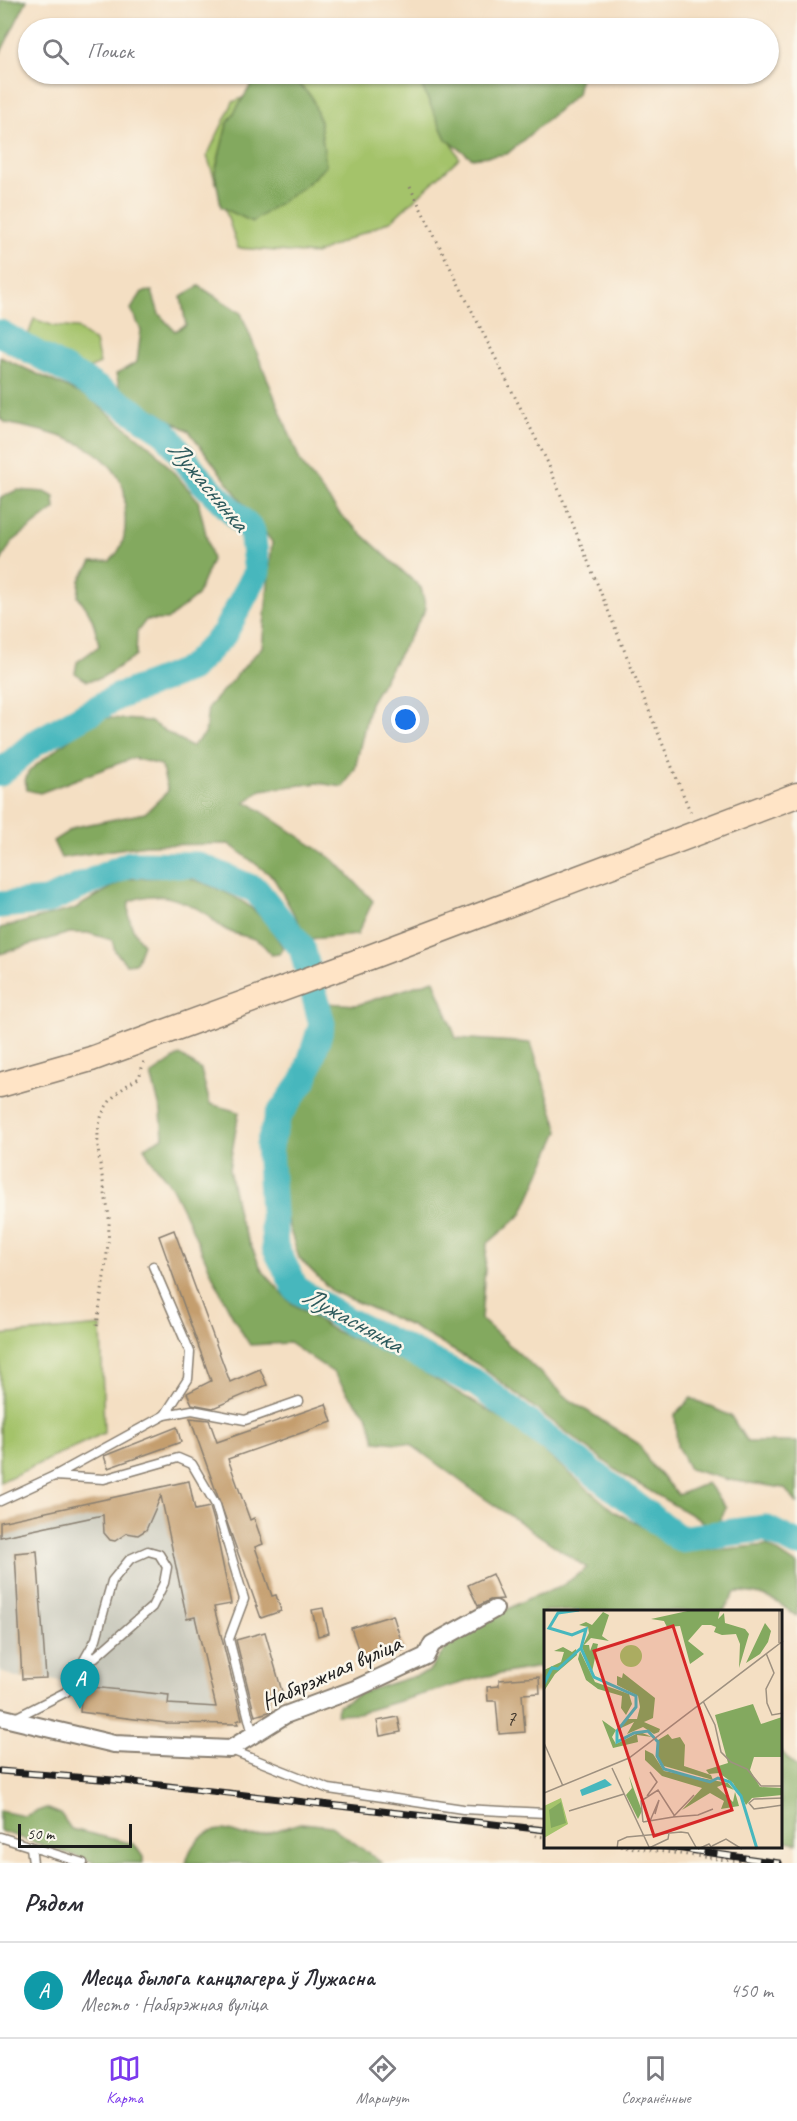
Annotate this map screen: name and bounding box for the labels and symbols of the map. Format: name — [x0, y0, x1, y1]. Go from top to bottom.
water label: Лужаснянка — [161, 433, 258, 540]
your location — [391, 705, 420, 734]
water label: Лужаснянка — [297, 1279, 411, 1362]
inset map — [544, 1610, 782, 1848]
street label: Набярэжная вуліца — [256, 1627, 407, 1716]
pin: A — [60, 1660, 100, 1709]
house number: 7 — [506, 1705, 517, 1731]
scale bar — [18, 1821, 132, 1848]

